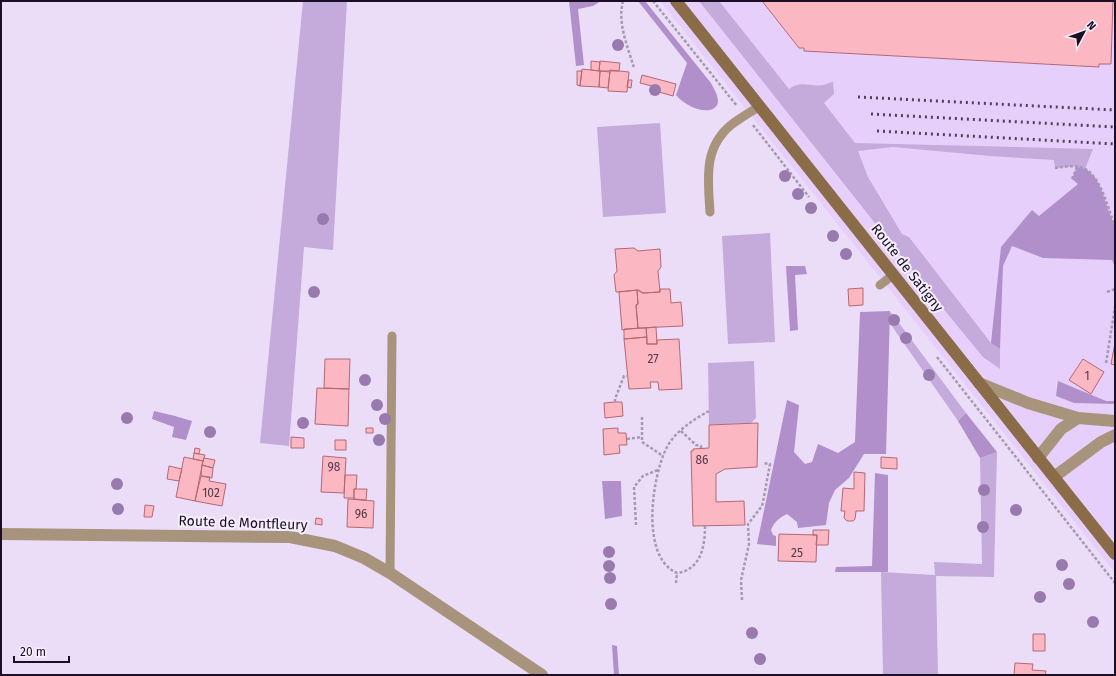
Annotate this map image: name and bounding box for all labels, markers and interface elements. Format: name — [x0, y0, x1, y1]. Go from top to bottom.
north arrow — [1064, 12, 1104, 52]
text: N — [1084, 19, 1098, 33]
street label: Route de Satigny — [867, 221, 947, 315]
house number: 27 — [647, 352, 659, 366]
house number: 1 — [1084, 369, 1090, 383]
house number: 86 — [695, 453, 709, 467]
house number: 98 — [328, 460, 341, 474]
house number: 102 — [202, 486, 220, 500]
house number: 96 — [355, 507, 367, 521]
street label: Route de Montfleury — [178, 512, 308, 534]
house number: 25 — [791, 546, 803, 560]
scale bar — [14, 638, 69, 664]
text: 20 m — [20, 645, 46, 659]

